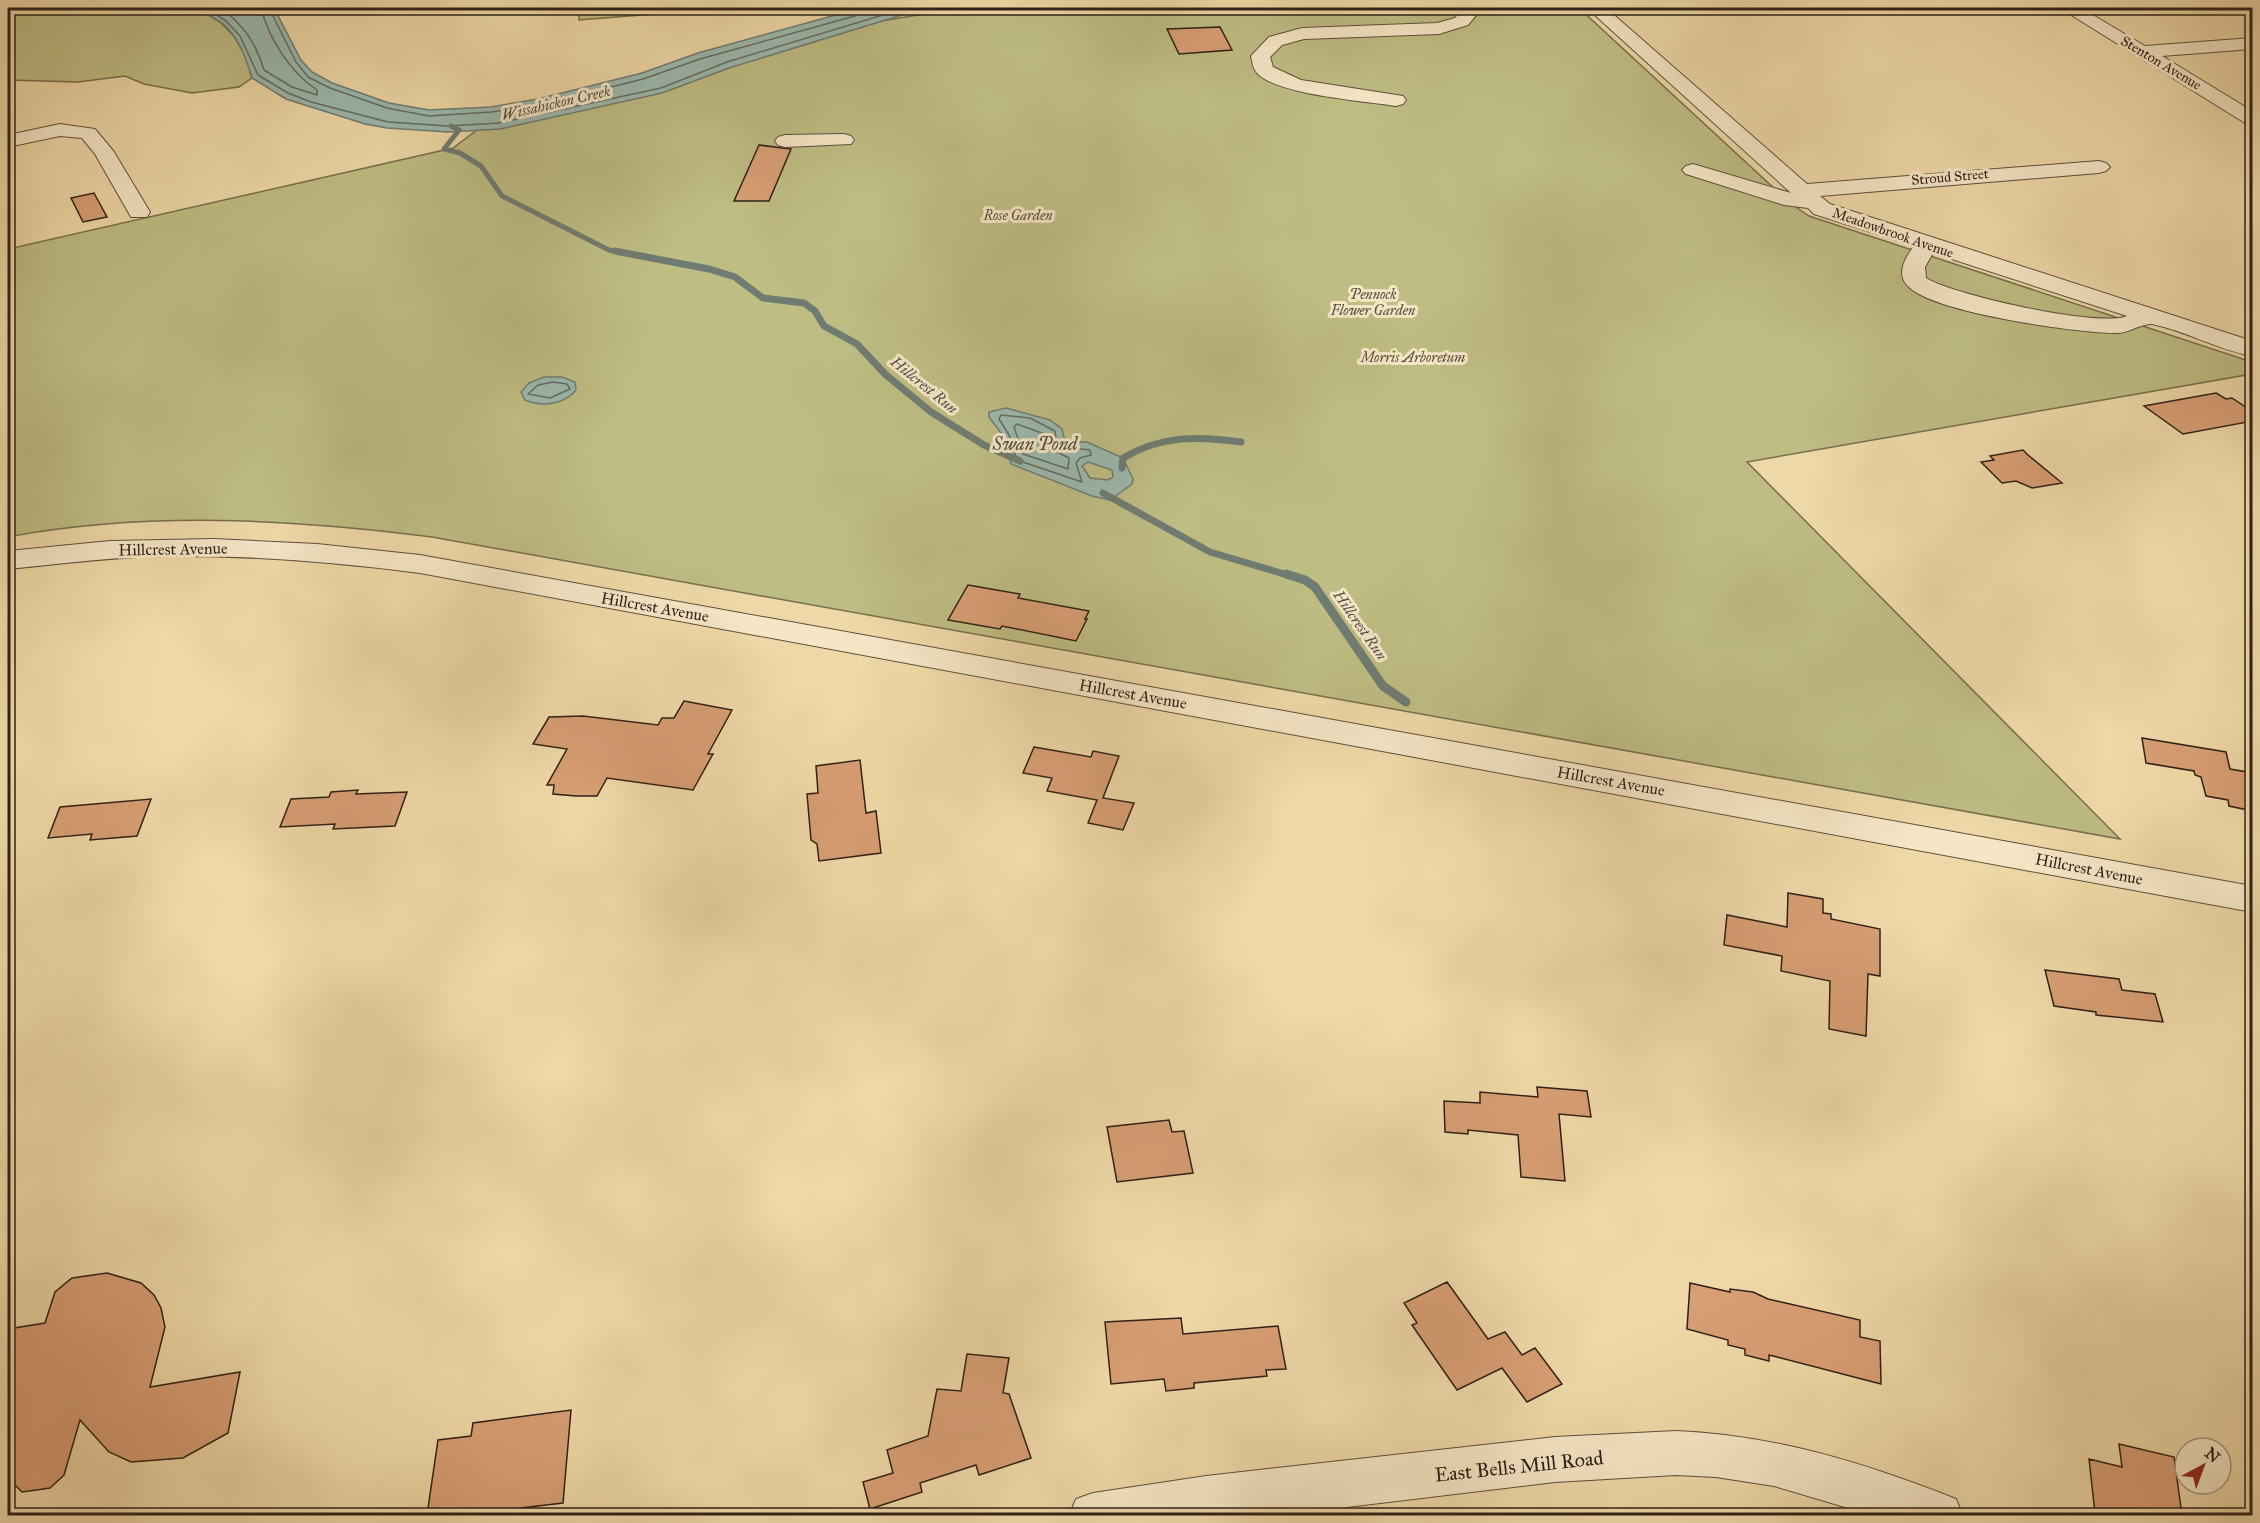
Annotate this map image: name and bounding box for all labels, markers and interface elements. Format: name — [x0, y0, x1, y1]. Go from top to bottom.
street label: Stenton Avenue — [2118, 32, 2205, 94]
water label: Wissahickon Creek — [500, 82, 612, 124]
street label: Stroud Street — [1911, 165, 1989, 189]
street label: Meadowbrook Avenue — [1830, 204, 1956, 262]
park label: Rose Garden — [983, 207, 1053, 224]
park label: Pennock Flower Garden — [1330, 286, 1416, 319]
park label: Morris Arboretum — [1359, 349, 1465, 366]
water label: Hillcrest Run — [886, 352, 961, 418]
water label: Swan Pond — [992, 433, 1079, 455]
street label: Hillcrest Avenue — [118, 539, 228, 559]
water label: Hillcrest Run — [1329, 586, 1391, 663]
street label: Hillcrest Avenue — [600, 588, 711, 626]
street label: Hillcrest Avenue — [1078, 675, 1189, 713]
street label: Hillcrest Avenue — [1556, 762, 1667, 800]
street label: Hillcrest Avenue — [2034, 849, 2145, 889]
north arrow — [2173, 1436, 2233, 1496]
text: N — [2201, 1443, 2224, 1467]
street label: East Bells Mill Road — [1434, 1445, 1604, 1487]

